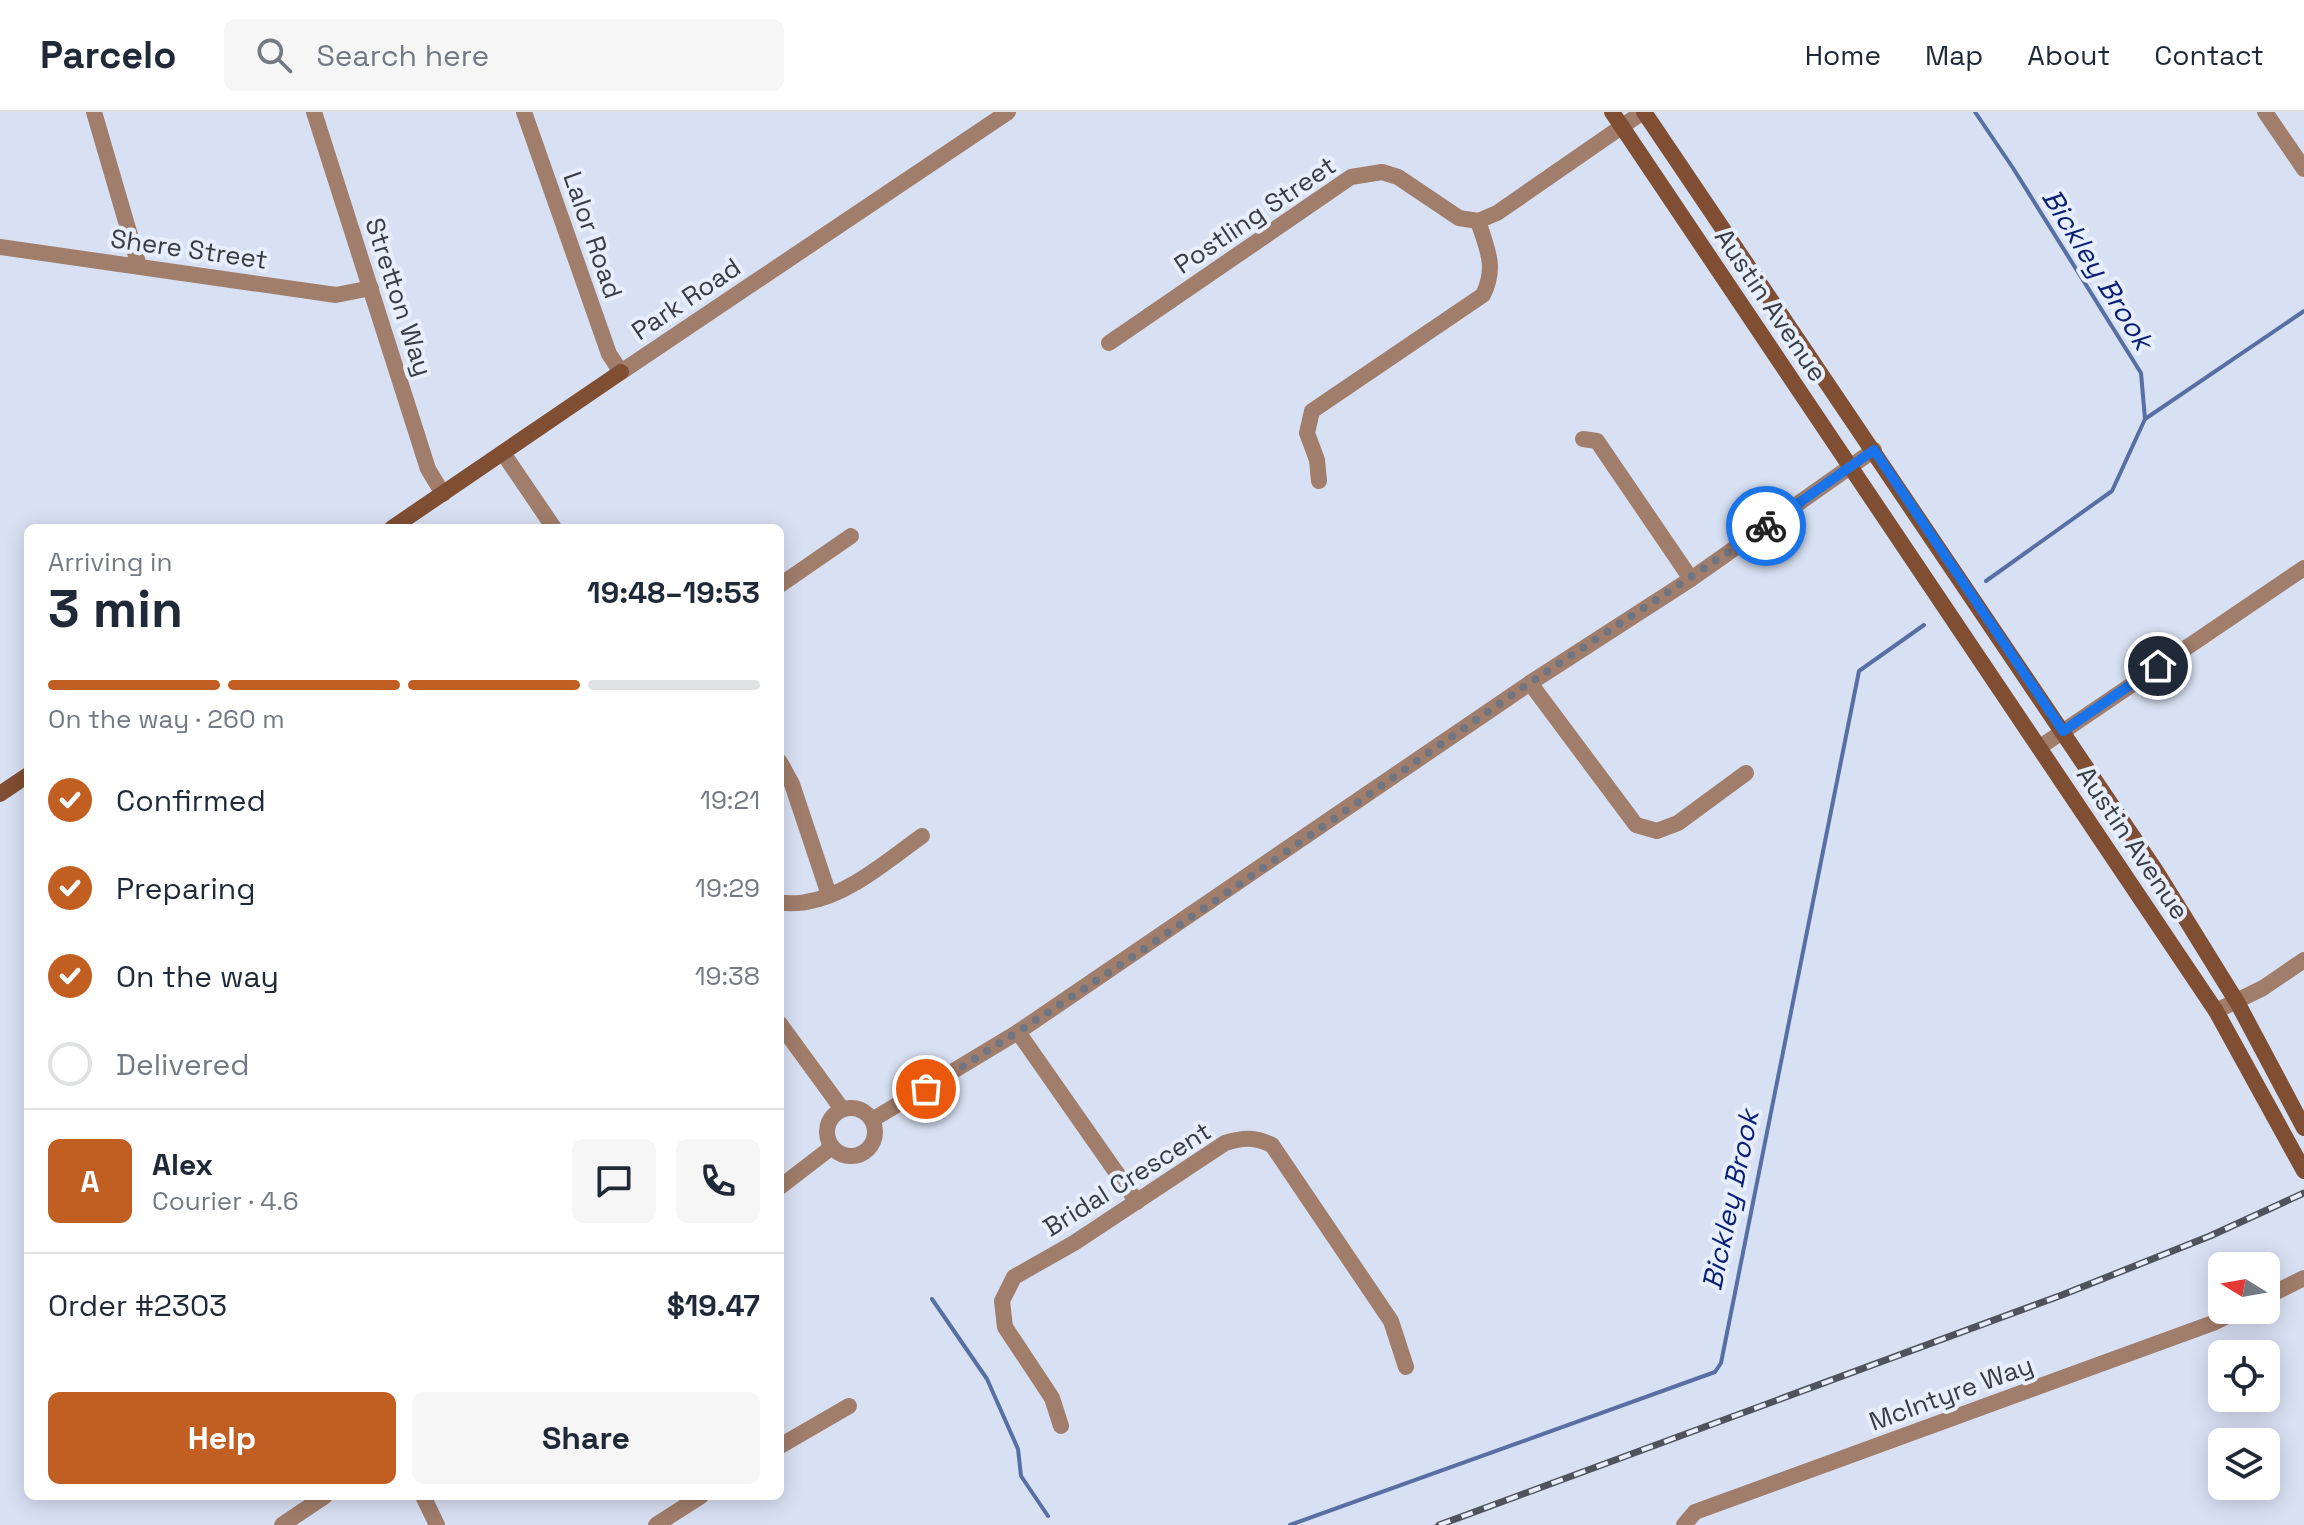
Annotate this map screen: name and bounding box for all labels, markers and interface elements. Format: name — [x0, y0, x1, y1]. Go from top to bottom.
search box — [224, 19, 784, 91]
text: Parcelo — [40, 31, 176, 79]
icon: search — [252, 33, 296, 77]
text: Search here — [316, 36, 489, 75]
text: Home — [1805, 37, 1881, 73]
text: Map — [1925, 37, 1983, 73]
text: About — [2027, 37, 2110, 73]
text: Contact — [2154, 37, 2264, 73]
street label: Postling Street — [1168, 148, 1342, 282]
street label: Lalor Road — [555, 167, 631, 303]
water label: Bickley Brook — [2034, 182, 2163, 359]
street label: Stretton Way — [357, 214, 441, 380]
street label: Shere Street — [108, 221, 270, 277]
street label: Austin Avenue — [1707, 222, 1835, 388]
street label: Park Road — [625, 250, 747, 348]
courier — [1726, 486, 1806, 566]
icon: bike — [1744, 504, 1788, 548]
text: Arriving in — [48, 545, 172, 579]
text: 19:48–19:53 — [587, 573, 760, 612]
text: 3 min — [48, 576, 183, 642]
pin — [2124, 632, 2192, 700]
icon: home — [2136, 644, 2180, 688]
text: On the way · 260 m — [48, 702, 285, 736]
street label: Austin Avenue — [2069, 760, 2197, 926]
icon: check — [48, 778, 92, 822]
text: Confirmed — [116, 781, 266, 820]
text: 19:21 — [700, 783, 760, 817]
icon: check — [48, 866, 92, 910]
text: Preparing — [116, 869, 255, 908]
text: 19:29 — [695, 871, 760, 905]
icon: check — [48, 954, 92, 998]
text: On the way — [116, 957, 279, 996]
text: 19:38 — [695, 959, 760, 993]
text: Delivered — [116, 1045, 250, 1084]
pin — [892, 1055, 960, 1123]
icon: bag — [904, 1067, 948, 1111]
water label: Bickley Brook — [1693, 1104, 1767, 1293]
street label: Bridal Crescent — [1037, 1114, 1217, 1244]
button: chat — [572, 1139, 656, 1223]
button: phone — [676, 1139, 760, 1223]
text: Alex — [152, 1145, 213, 1184]
text: A — [80, 1162, 100, 1201]
text: Courier · 4.6 — [152, 1184, 299, 1218]
north arrow — [2208, 1252, 2280, 1324]
map controls — [2208, 1252, 2280, 1500]
text: Order #2303 — [48, 1286, 227, 1325]
text: $19.47 — [667, 1286, 760, 1325]
button: locate — [2208, 1340, 2280, 1412]
street label: McIntyre Way — [1864, 1348, 2038, 1438]
button: Help — [48, 1392, 396, 1484]
button: Share — [412, 1392, 760, 1484]
button: layers — [2208, 1428, 2280, 1500]

